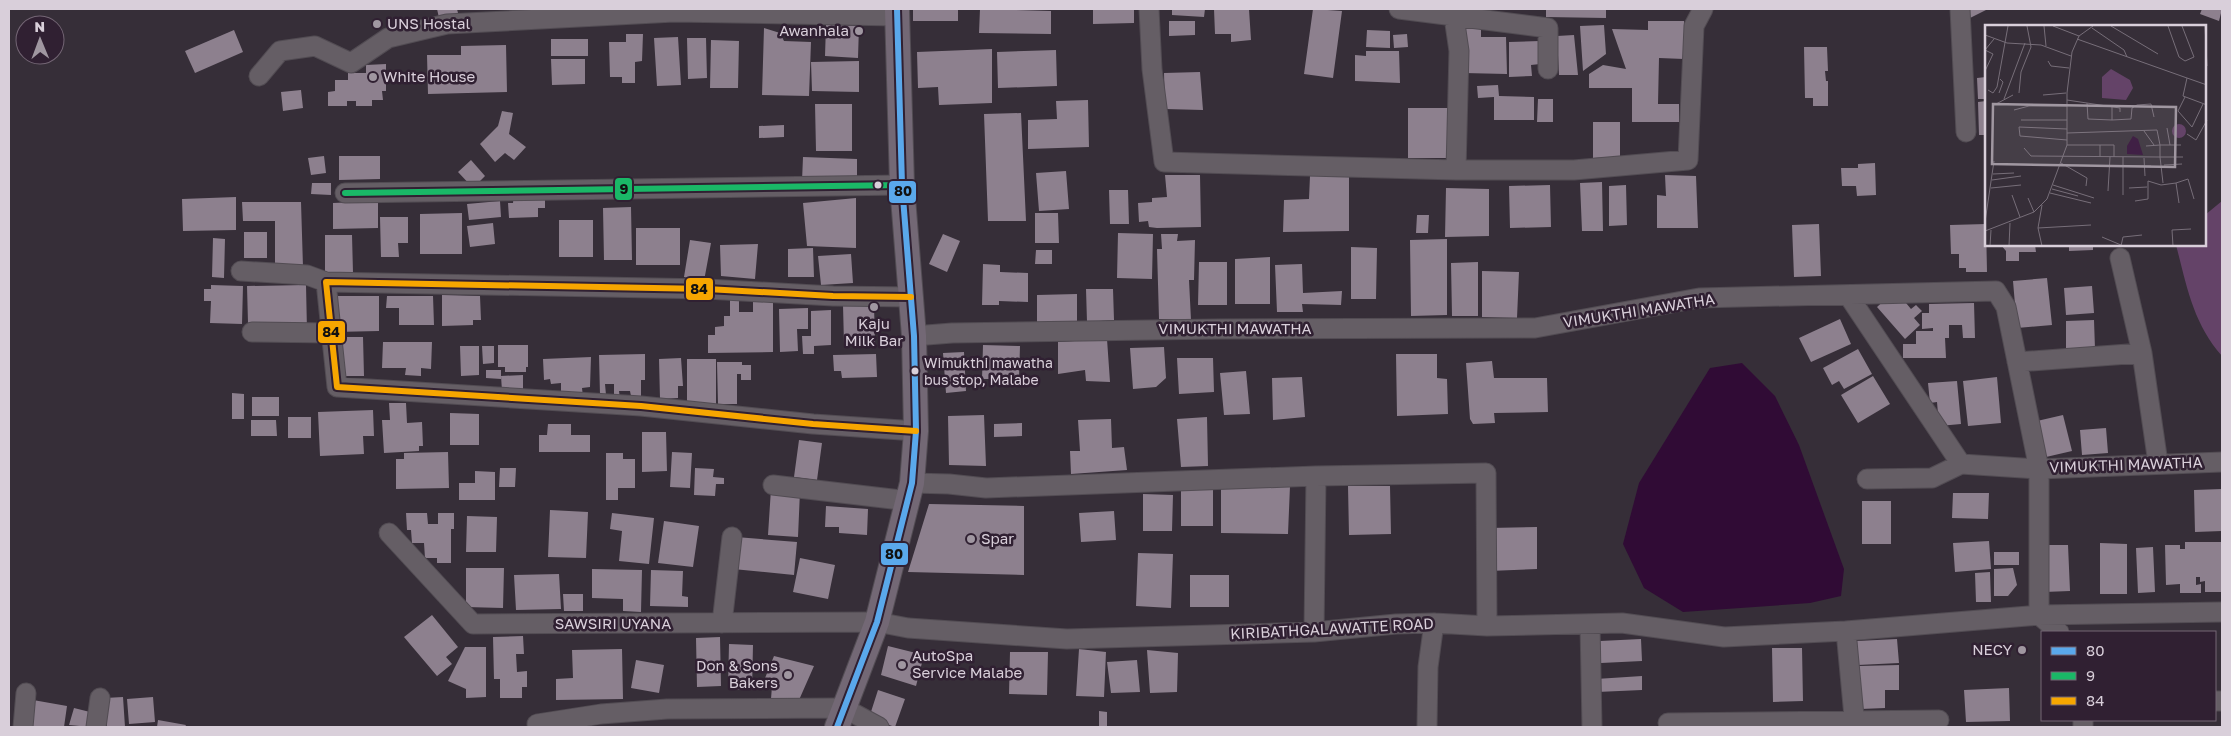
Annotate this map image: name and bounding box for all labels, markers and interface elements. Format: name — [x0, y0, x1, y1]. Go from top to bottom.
place label: UNS Hostal — [387, 14, 471, 32]
north arrow — [15, 15, 65, 65]
text: N — [34, 18, 45, 35]
marker: UNS Hostal — [371, 18, 383, 30]
place label: Awanhala — [779, 21, 849, 39]
marker: Awanhala — [853, 25, 865, 37]
inset map — [1985, 25, 2206, 246]
place label: White House — [383, 67, 476, 85]
marker: White House — [367, 71, 379, 83]
line badge: 9 — [614, 177, 633, 201]
text: 9 — [620, 180, 629, 197]
unlabelled marker — [873, 180, 883, 190]
line badge: 80 — [888, 180, 917, 204]
text: 80 — [894, 182, 912, 199]
line badge: 84 — [685, 277, 714, 301]
text: 84 — [690, 280, 708, 297]
street label: VIMUKTHI MAWATHA — [1562, 289, 1716, 331]
marker: Kaju Milk Bar — [868, 301, 880, 313]
place label: Kaju Milk Bar — [845, 314, 903, 349]
street label: VIMUKTHI MAWATHA — [1158, 319, 1312, 337]
line badge: 84 — [317, 320, 346, 344]
text: 84 — [322, 323, 340, 340]
place label: Wimukthi mawatha bus stop, Malabe — [924, 354, 1053, 388]
marker: Wimukthi mawatha bus stop, Malabe — [910, 366, 920, 376]
street label: VIMUKTHI MAWATHA — [2049, 452, 2203, 476]
place label: Spar — [981, 529, 1014, 547]
marker: Spar — [965, 533, 977, 545]
line badge: 80 — [880, 542, 909, 566]
text: 80 — [885, 545, 903, 562]
street label: SAWSIRI UYANA — [555, 614, 671, 632]
street label: KIRIBATHGALAWATTE ROAD — [1230, 614, 1434, 642]
legend — [2041, 631, 2216, 721]
place label: NECY — [1972, 640, 2012, 658]
text: 80 — [2086, 641, 2104, 659]
marker: NECY — [2016, 644, 2028, 656]
place label: AutoSpa Service Malabe — [912, 646, 1023, 681]
place label: Don & Sons Bakers — [696, 656, 778, 691]
marker: AutoSpa Service Malabe — [896, 659, 908, 671]
text: 9 — [2086, 666, 2095, 684]
marker: Don & Sons Bakers — [782, 669, 794, 681]
text: 84 — [2086, 691, 2104, 709]

